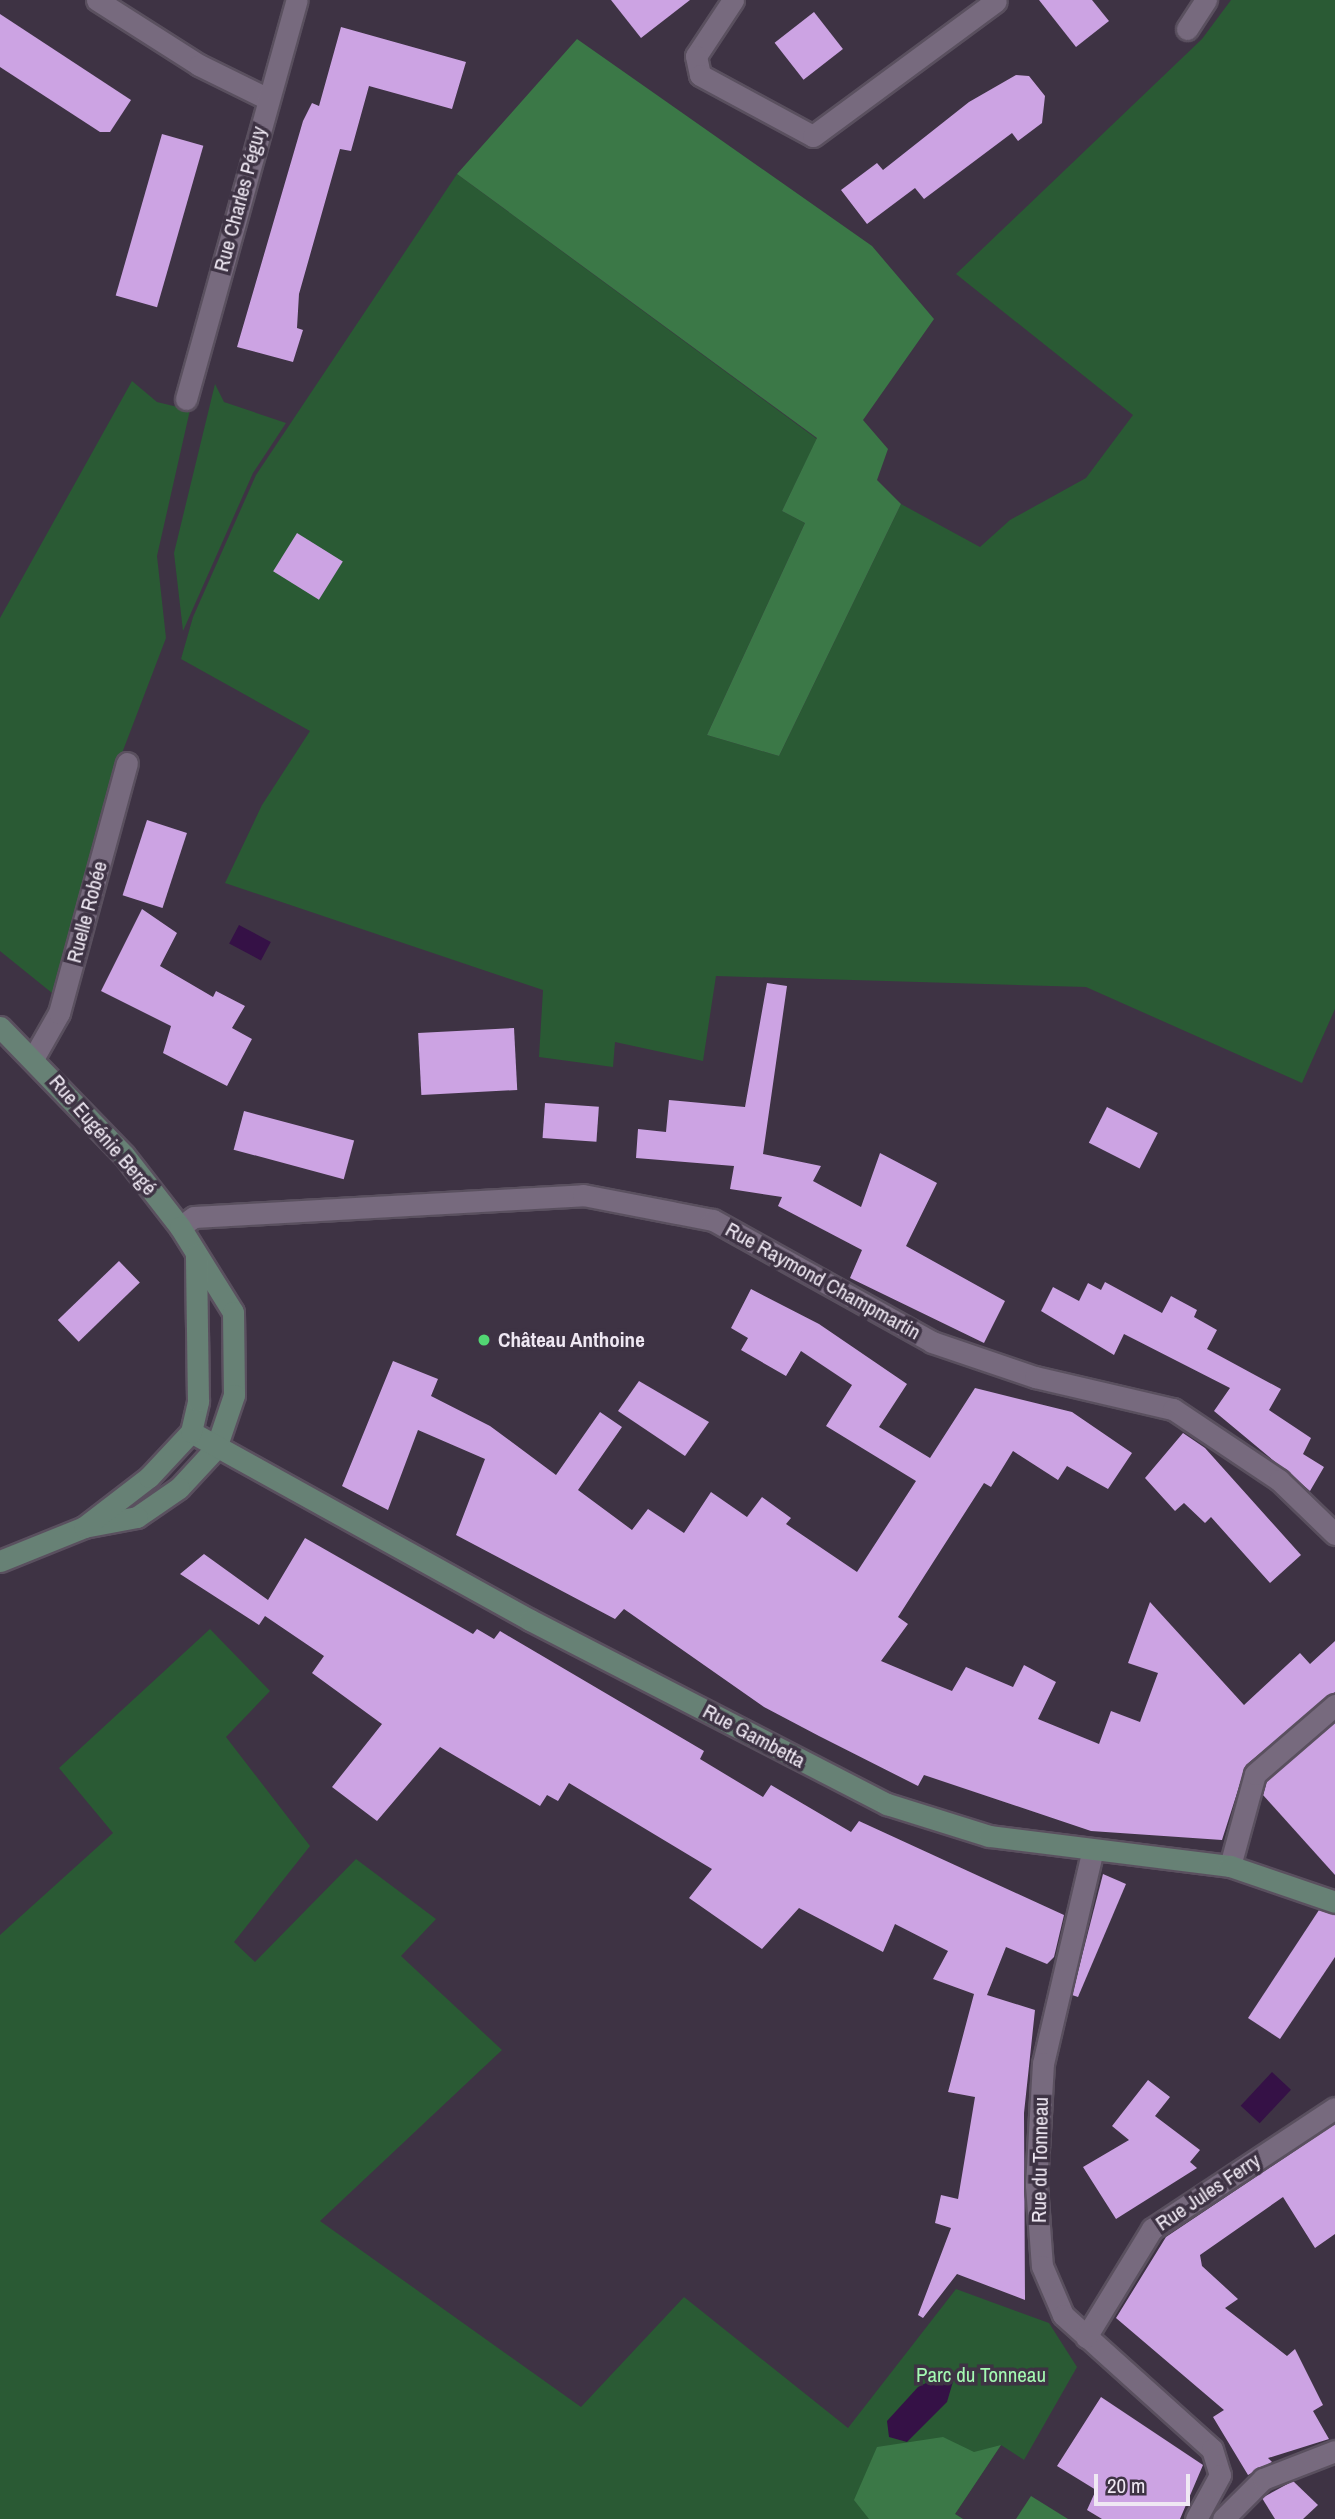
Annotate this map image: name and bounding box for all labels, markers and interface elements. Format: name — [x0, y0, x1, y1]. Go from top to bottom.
street label: Rue Charles Péguy — [209, 124, 271, 274]
street label: Ruelle Robée — [61, 858, 113, 966]
street label: Rue Eugénie Bergé — [44, 1070, 162, 1200]
street label: Rue Raymond Champmartin — [721, 1217, 925, 1345]
place label: Château Anthoine — [498, 1327, 645, 1353]
marker: Château Anthoine — [476, 1332, 492, 1348]
street label: Rue Gambetta — [699, 1699, 809, 1773]
street label: Rue du Tonneau — [1026, 2097, 1054, 2223]
street label: Rue Jules Ferry — [1151, 2148, 1265, 2236]
park label: Parc du Tonneau — [916, 2362, 1046, 2388]
scale bar — [1097, 2460, 1193, 2504]
text: 20 m — [1107, 2471, 1145, 2500]

